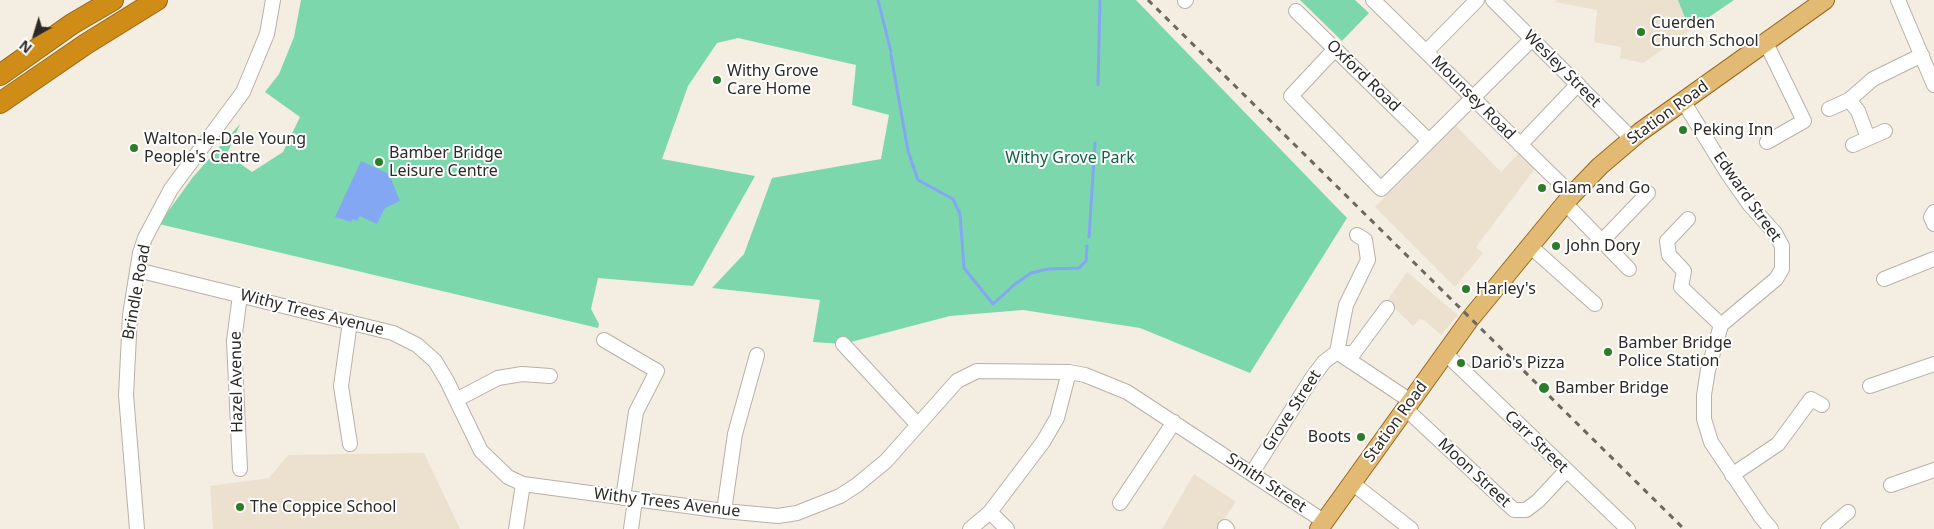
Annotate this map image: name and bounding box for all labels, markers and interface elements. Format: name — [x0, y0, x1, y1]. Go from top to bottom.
north arrow — [10, 10, 60, 60]
place label: Cuerden Church School — [1651, 13, 1759, 51]
street label: Wesley Street — [1519, 26, 1605, 112]
marker: Cuerden Church School — [1635, 26, 1647, 38]
text: N — [15, 36, 36, 58]
street label: Oxford Road — [1322, 36, 1404, 116]
street label: Mounsey Road — [1427, 52, 1519, 144]
place label: Withy Grove Care Home — [727, 61, 818, 99]
marker: Withy Grove Care Home — [711, 74, 723, 86]
street label: Station Road — [1624, 77, 1712, 149]
place label: Peking Inn — [1693, 120, 1773, 140]
marker: Peking Inn — [1677, 124, 1689, 136]
place label: Walton-le-Dale Young People's Centre — [144, 129, 306, 167]
marker: Walton-le-Dale Young People's Centre — [128, 142, 140, 154]
place label: Bamber Bridge Leisure Centre — [389, 143, 503, 181]
park label: Withy Grove Park — [1005, 148, 1135, 168]
street label: Edward Street — [1709, 148, 1785, 246]
marker: Bamber Bridge Leisure Centre — [373, 156, 385, 168]
place label: Glam and Go — [1552, 178, 1650, 198]
marker: Glam and Go — [1536, 182, 1548, 194]
place label: John Dory — [1566, 236, 1640, 256]
marker: John Dory — [1550, 240, 1562, 252]
street label: Brindle Road — [119, 243, 155, 341]
place label: Harley's — [1476, 279, 1536, 299]
marker: Harley's — [1460, 283, 1472, 295]
street label: Withy Trees Avenue — [238, 286, 386, 340]
street label: Hazel Avenue — [227, 331, 247, 433]
place label: Bamber Bridge Police Station — [1618, 333, 1732, 371]
marker: Bamber Bridge Police Station — [1602, 346, 1614, 358]
place label: Dario's Pizza — [1471, 353, 1565, 373]
marker: Dario's Pizza — [1455, 357, 1467, 369]
street label: Grove Street — [1259, 367, 1325, 455]
street label: Station Road — [1360, 378, 1432, 466]
place label: Bamber Bridge — [1555, 378, 1669, 398]
marker: Bamber Bridge — [1537, 381, 1551, 395]
street label: Carr Street — [1500, 407, 1572, 477]
place label: Boots — [1308, 427, 1351, 447]
marker: Boots — [1355, 431, 1367, 443]
street label: Moon Street — [1434, 434, 1514, 512]
street label: Smith Street — [1222, 449, 1310, 517]
street label: Withy Trees Avenue — [593, 484, 741, 522]
place label: The Coppice School — [250, 497, 396, 517]
marker: The Coppice School — [234, 501, 246, 513]

